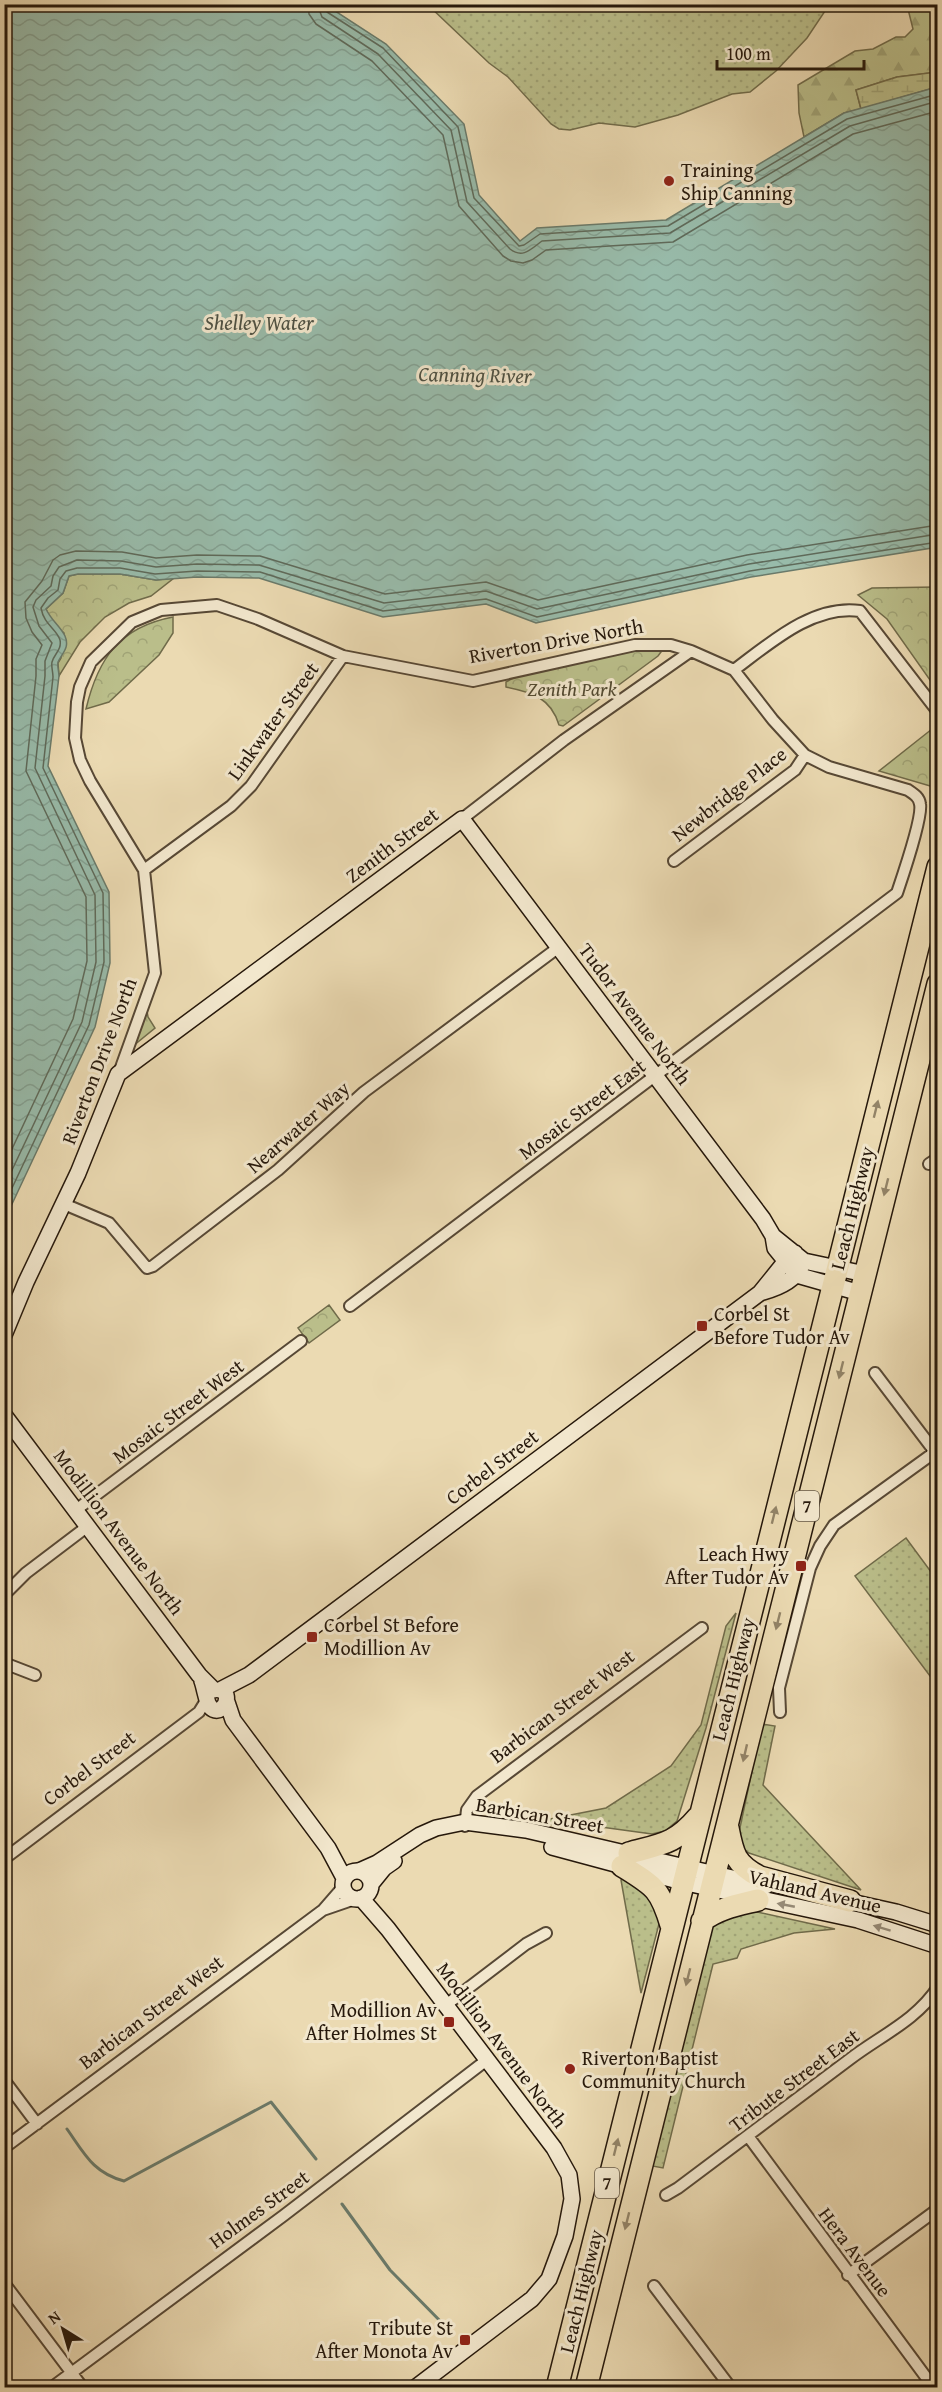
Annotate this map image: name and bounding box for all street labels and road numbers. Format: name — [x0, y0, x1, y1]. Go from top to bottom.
street label: Riverton Drive North — [467, 611, 645, 670]
street label: Linkwater Street — [220, 656, 325, 786]
street label: Newbridge Place — [665, 739, 793, 848]
street label: Zenith Street — [339, 800, 444, 889]
street label: Tudor Avenue North — [572, 937, 699, 1091]
street label: Riverton Drive North — [53, 973, 144, 1148]
street label: Mosaic Street East — [512, 1051, 651, 1166]
street label: Nearwater Way — [240, 1074, 356, 1180]
street label: Leach Highway — [822, 1143, 881, 1273]
street label: Mosaic Street West — [106, 1351, 250, 1470]
street label: Corbel Street — [439, 1422, 544, 1511]
street label: Modillion Avenue North — [47, 1443, 192, 1621]
road number: 7 — [795, 1491, 819, 1521]
street label: Leach Highway — [703, 1614, 762, 1744]
street label: Barbican Street West — [483, 1641, 640, 1770]
street label: Corbel Street — [36, 1723, 141, 1812]
street label: Barbican Street — [474, 1789, 606, 1840]
street label: Vahland Avenue — [746, 1861, 884, 1920]
street label: Barbican Street West — [72, 1947, 229, 2076]
street label: Modillion Avenue North — [430, 1956, 575, 2134]
street label: Tribute Street East — [722, 2021, 865, 2138]
street label: Holmes Street — [203, 2162, 315, 2255]
road number: 7 — [595, 2168, 619, 2198]
street label: Hera Avenue — [812, 2201, 899, 2303]
street label: Leach Highway — [551, 2226, 610, 2356]

